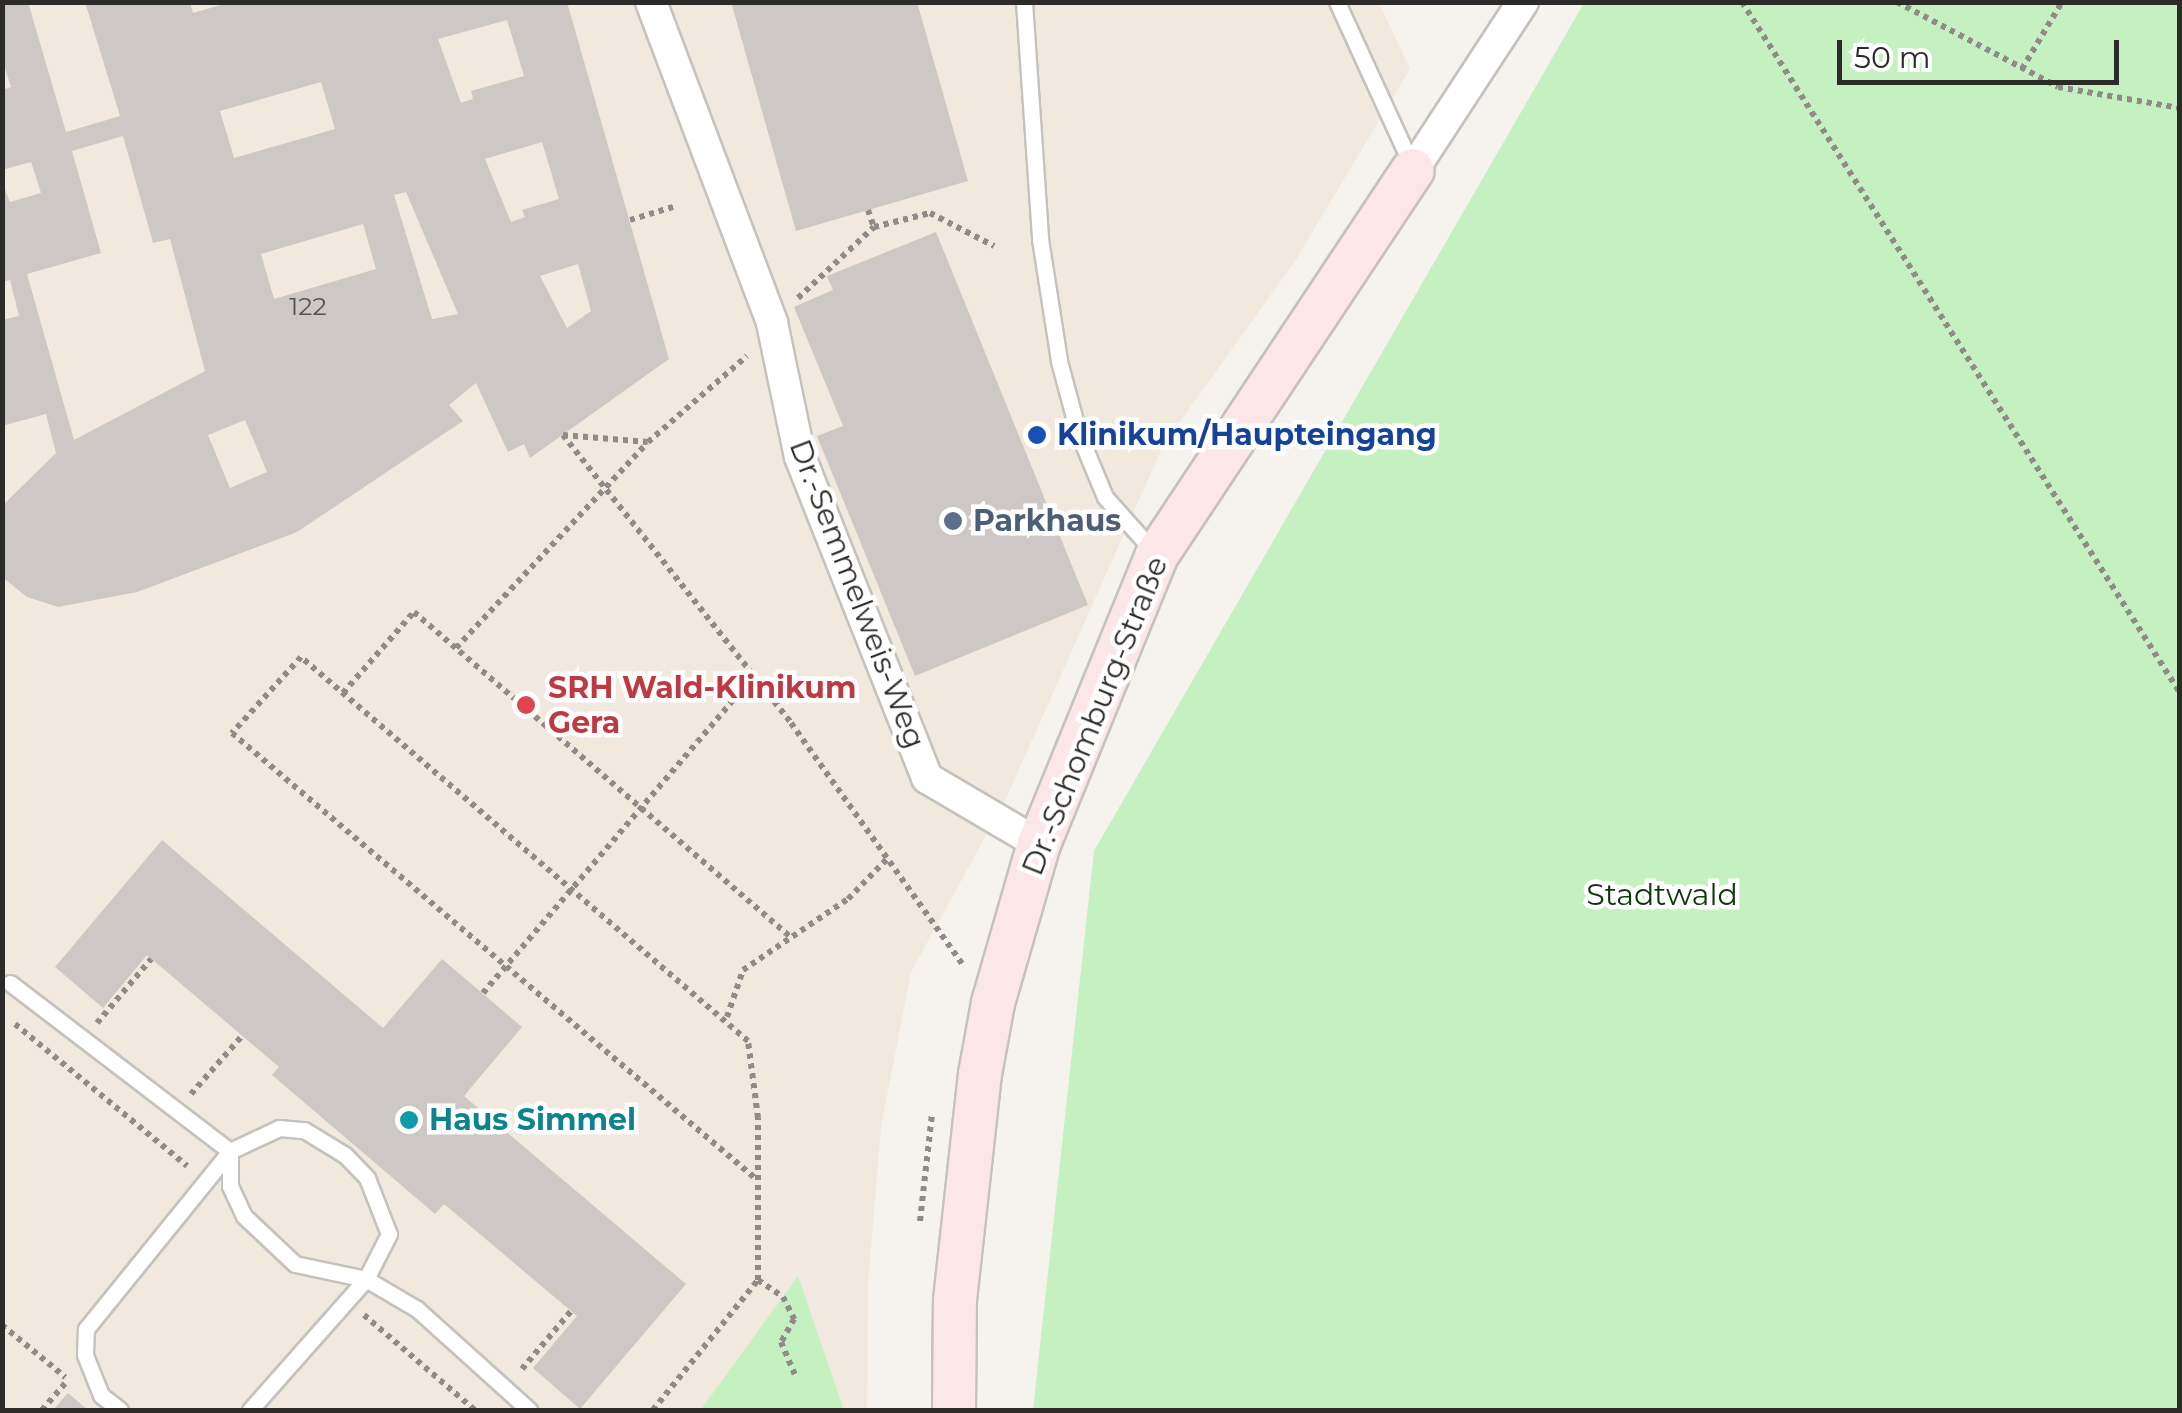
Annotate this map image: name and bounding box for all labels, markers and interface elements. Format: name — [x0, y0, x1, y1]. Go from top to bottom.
scale bar — [1842, 20, 2124, 82]
text: 50 m — [1854, 39, 1931, 76]
house number: 122 — [289, 291, 327, 321]
place label: Klinikum/Haupteingang — [1057, 417, 1437, 453]
marker: Klinikum/Haupteingang — [1026, 424, 1048, 446]
street label: Dr.-Semmelweis-Weg — [781, 434, 933, 754]
place label: Parkhaus — [973, 503, 1121, 539]
marker: Parkhaus — [942, 510, 964, 532]
street label: Dr.-Schomburg-Straße — [1015, 551, 1175, 881]
place label: SRH Wald-Klinikum Gera — [548, 670, 856, 740]
marker: SRH Wald-Klinikum Gera — [513, 692, 539, 718]
park label: Stadtwald — [1586, 877, 1738, 913]
place label: Haus Simmel — [429, 1102, 636, 1138]
marker: Haus Simmel — [398, 1109, 420, 1131]

